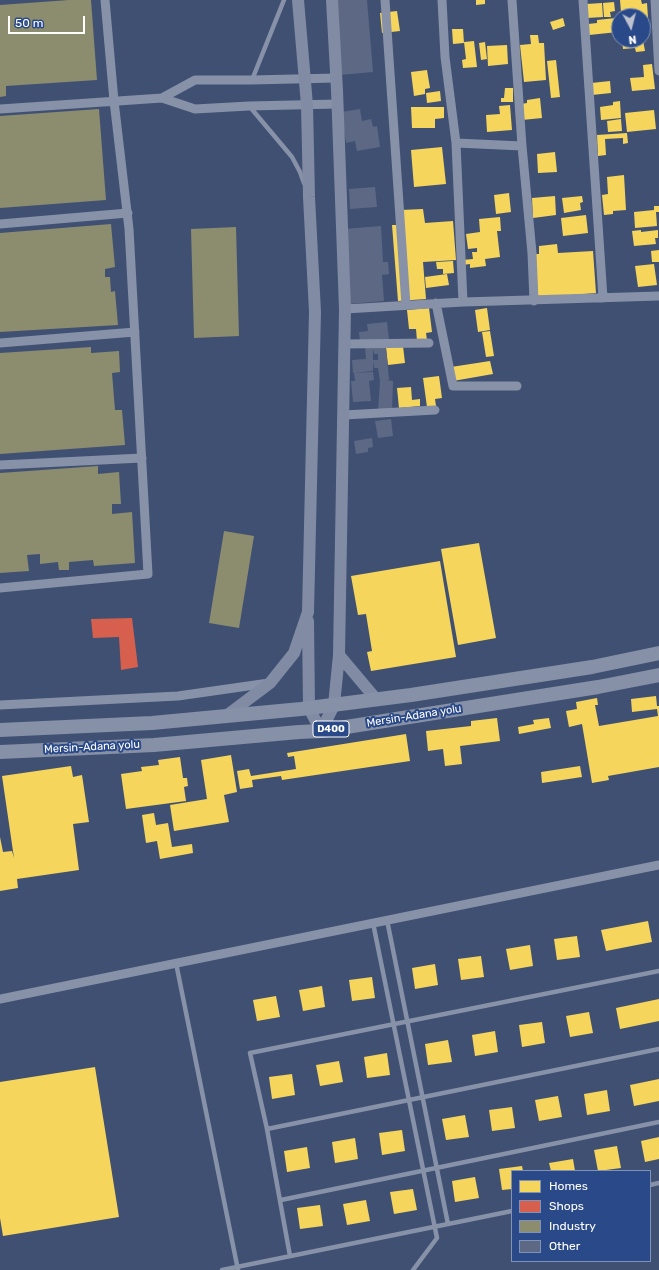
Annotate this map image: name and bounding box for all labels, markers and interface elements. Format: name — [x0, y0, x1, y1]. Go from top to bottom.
scale bar — [10, 8, 87, 34]
north arrow — [611, 8, 651, 48]
text: 50 m — [15, 16, 43, 30]
text: N — [628, 32, 637, 46]
street label: Mersin-Adana yolu — [366, 702, 462, 730]
road number: D400 — [313, 721, 349, 737]
street label: Mersin-Adana yolu — [44, 738, 140, 756]
legend — [511, 1170, 651, 1262]
text: Homes — [549, 1179, 588, 1193]
text: Shops — [549, 1199, 584, 1213]
text: Industry — [549, 1219, 596, 1233]
text: Other — [549, 1239, 580, 1253]

